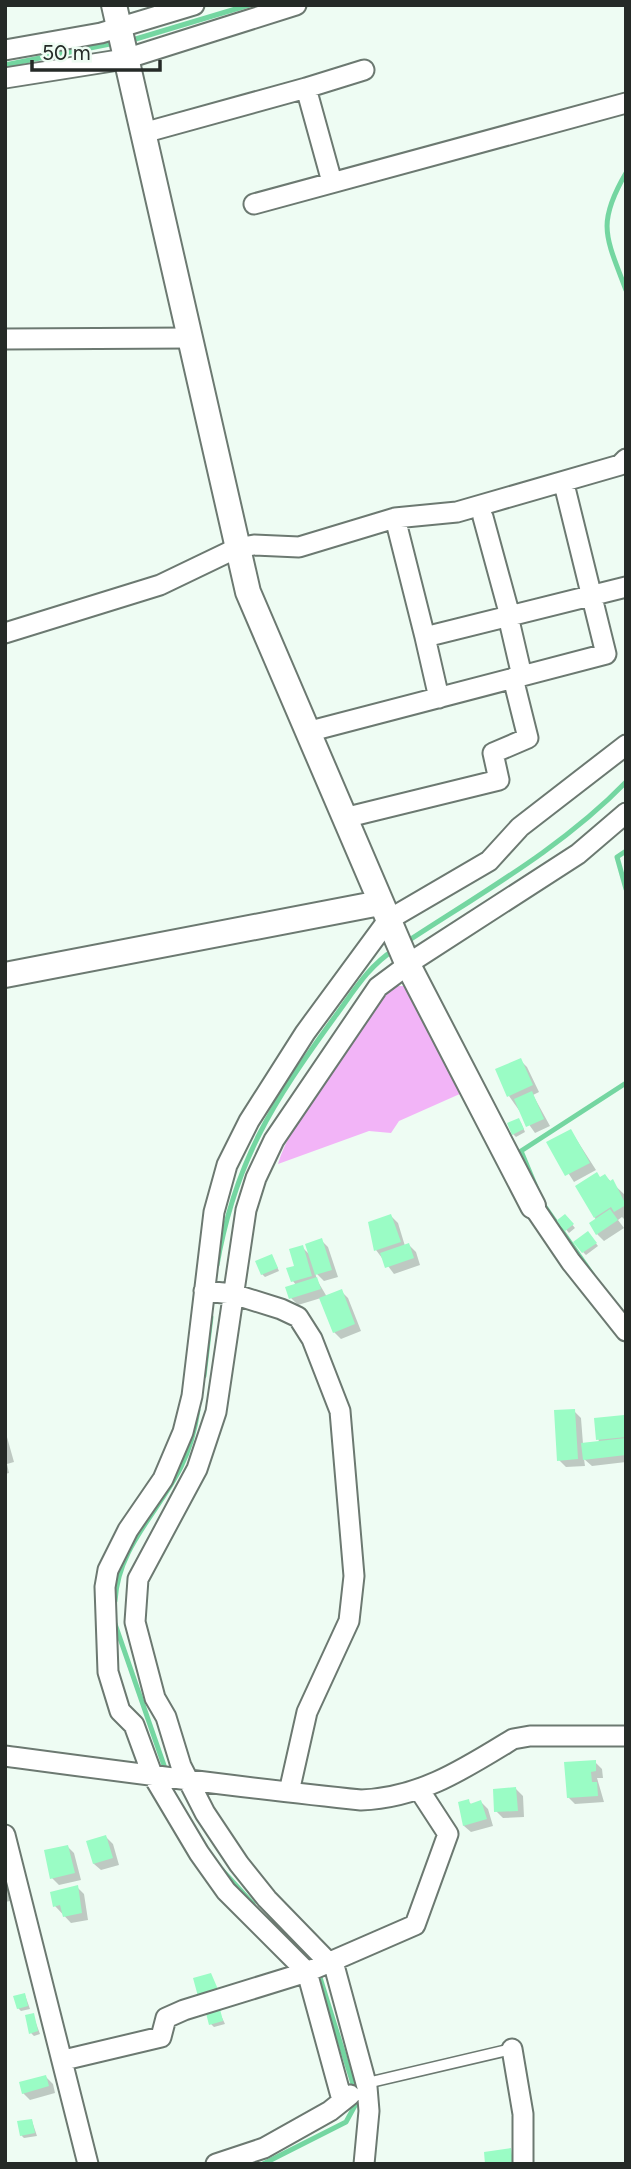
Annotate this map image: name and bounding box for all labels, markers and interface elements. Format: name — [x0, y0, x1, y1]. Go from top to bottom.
scale bar — [32, 28, 159, 72]
text: 50 m — [42, 40, 91, 65]

